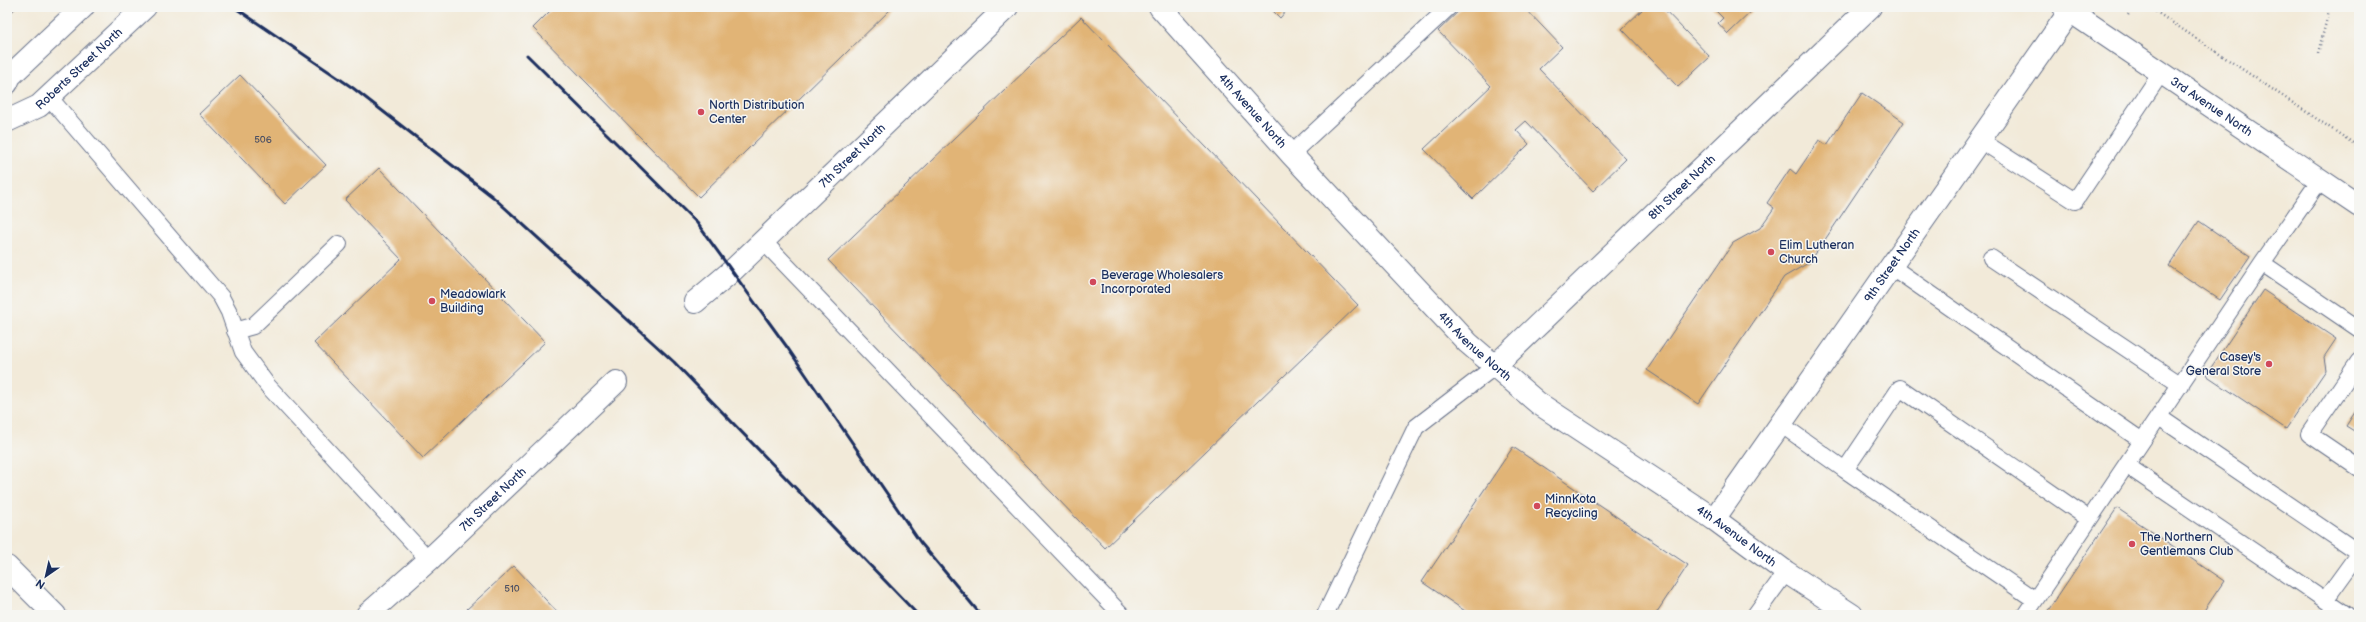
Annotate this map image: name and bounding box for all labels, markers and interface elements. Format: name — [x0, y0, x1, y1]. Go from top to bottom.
street label: Roberts Street North — [33, 25, 126, 113]
street label: 4th Avenue North — [1215, 71, 1290, 152]
street label: 3rd Avenue North — [2167, 74, 2256, 140]
place label: North Distribution Center — [709, 98, 805, 127]
marker: North Distribution Center — [696, 107, 706, 117]
street label: 7th Street North — [816, 120, 889, 191]
house number: 506 — [254, 134, 272, 146]
street label: 8th Street North — [1645, 152, 1719, 223]
street label: 9th Street North — [1861, 225, 1924, 305]
place label: Elim Lutheran Church — [1779, 238, 1854, 267]
marker: Elim Lutheran Church — [1766, 247, 1776, 257]
place label: Beverage Wholesalers Incorporated — [1101, 268, 1223, 297]
marker: Beverage Wholesalers Incorporated — [1088, 277, 1098, 287]
place label: Meadowlark Building — [440, 287, 506, 316]
marker: Meadowlark Building — [427, 296, 437, 306]
street label: 4th Avenue North — [1435, 309, 1514, 385]
place label: Casey's General Store — [2186, 350, 2261, 379]
marker: Casey's General Store — [2264, 359, 2274, 369]
street label: 7th Street North — [457, 464, 530, 535]
place label: MinnKota Recycling — [1545, 492, 1598, 521]
marker: MinnKota Recycling — [1532, 501, 1542, 511]
street label: 4th Avenue North — [1693, 502, 1779, 571]
place label: The Northern Gentlemans Club — [2140, 530, 2234, 559]
marker: The Northern Gentlemans Club — [2127, 539, 2137, 549]
north arrow — [26, 556, 66, 596]
text: N — [34, 576, 48, 592]
house number: 510 — [504, 583, 520, 595]

